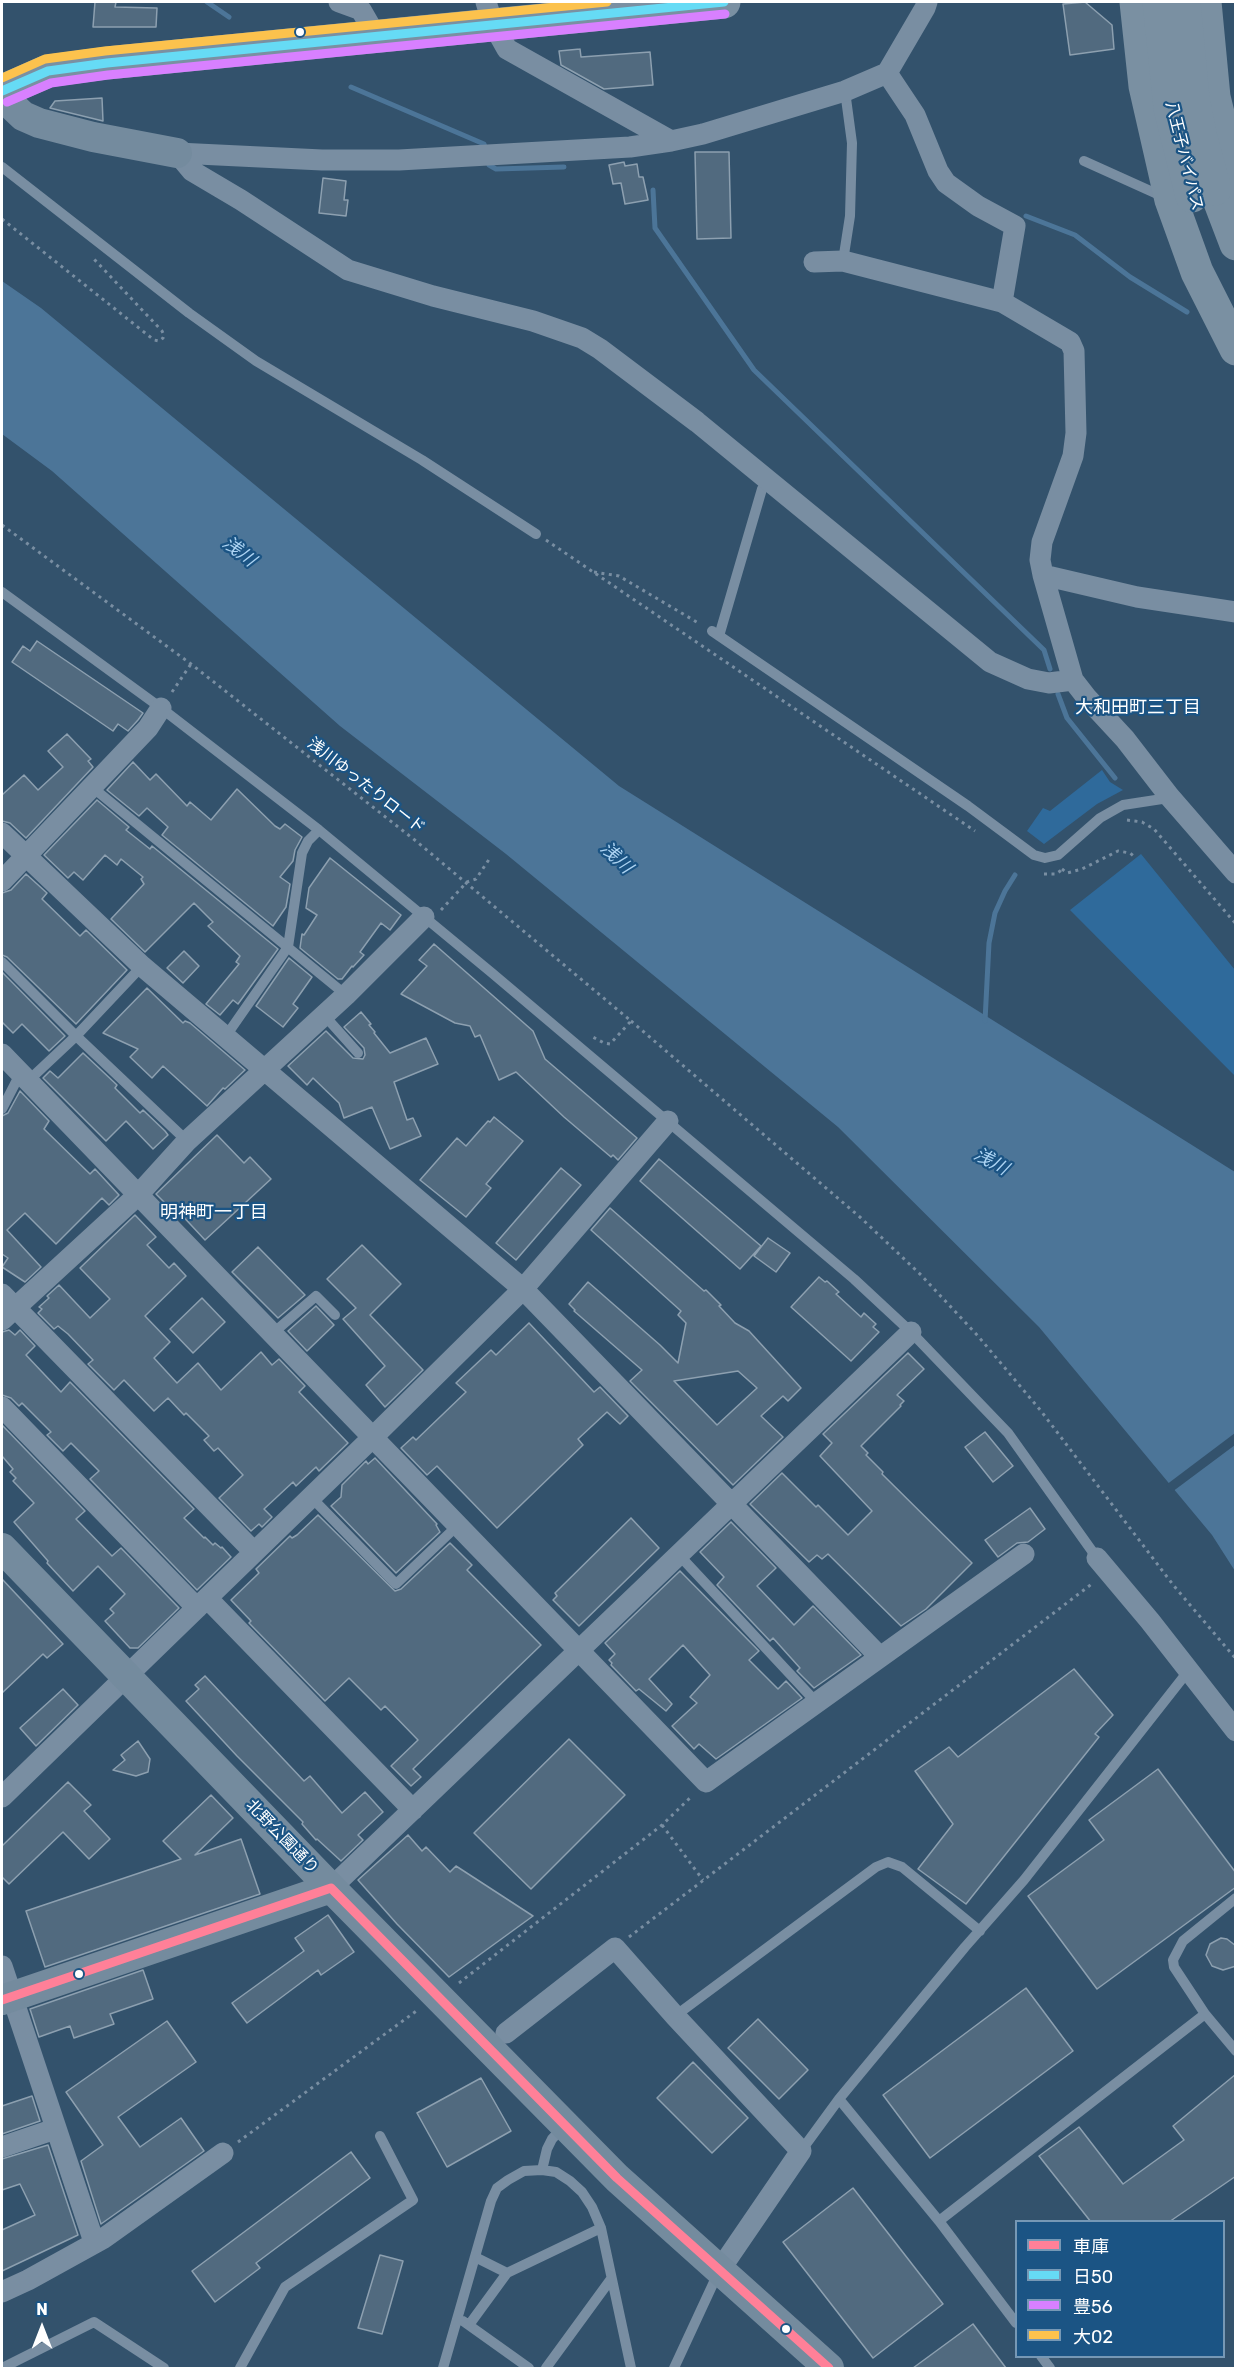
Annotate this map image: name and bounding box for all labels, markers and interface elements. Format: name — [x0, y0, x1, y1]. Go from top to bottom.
unlabelled marker — [294, 26, 306, 38]
street label: 八王子バイパス — [1161, 99, 1207, 213]
water label: 浅川 — [218, 532, 260, 572]
district label: 大和田町三丁目 — [1075, 697, 1201, 719]
street label: 浅川ゆったりロード — [303, 734, 429, 838]
water label: 浅川 — [596, 838, 636, 878]
water label: 浅川 — [970, 1144, 1012, 1180]
district label: 明神町一丁目 — [160, 1202, 268, 1224]
street label: 北野公園通り — [242, 1796, 322, 1878]
unlabelled marker — [73, 1968, 85, 1980]
legend — [1015, 2220, 1225, 2358]
text: 車庫 — [1073, 2236, 1109, 2258]
text: 日50 — [1073, 2266, 1113, 2288]
text: 豊56 — [1073, 2296, 1113, 2318]
north arrow — [12, 2298, 72, 2358]
text: N — [36, 2300, 48, 2319]
unlabelled marker — [780, 2323, 792, 2335]
text: 大02 — [1073, 2326, 1113, 2348]

